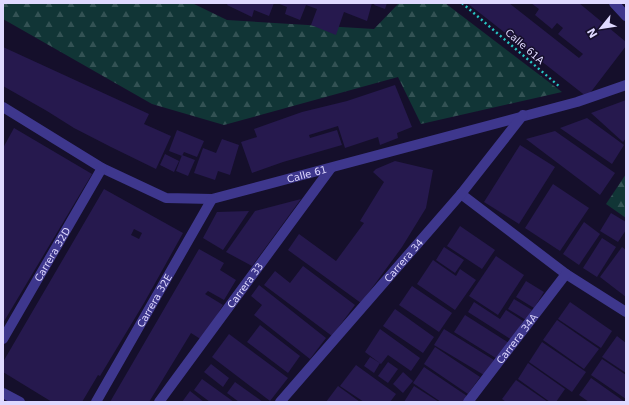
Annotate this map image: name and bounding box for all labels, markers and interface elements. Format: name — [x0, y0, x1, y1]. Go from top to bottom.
north arrow — [581, 8, 621, 48]
text: N — [585, 26, 601, 40]
street label: Calle 61A — [503, 27, 546, 66]
street label: Calle 61 — [286, 164, 328, 185]
street label: Carrera 32D — [32, 225, 73, 284]
street label: Carrera 34 — [382, 237, 425, 284]
street label: Carrera 33 — [225, 261, 266, 310]
street label: Carrera 32E — [135, 272, 174, 329]
street label: Carrera 34A — [494, 311, 540, 366]

